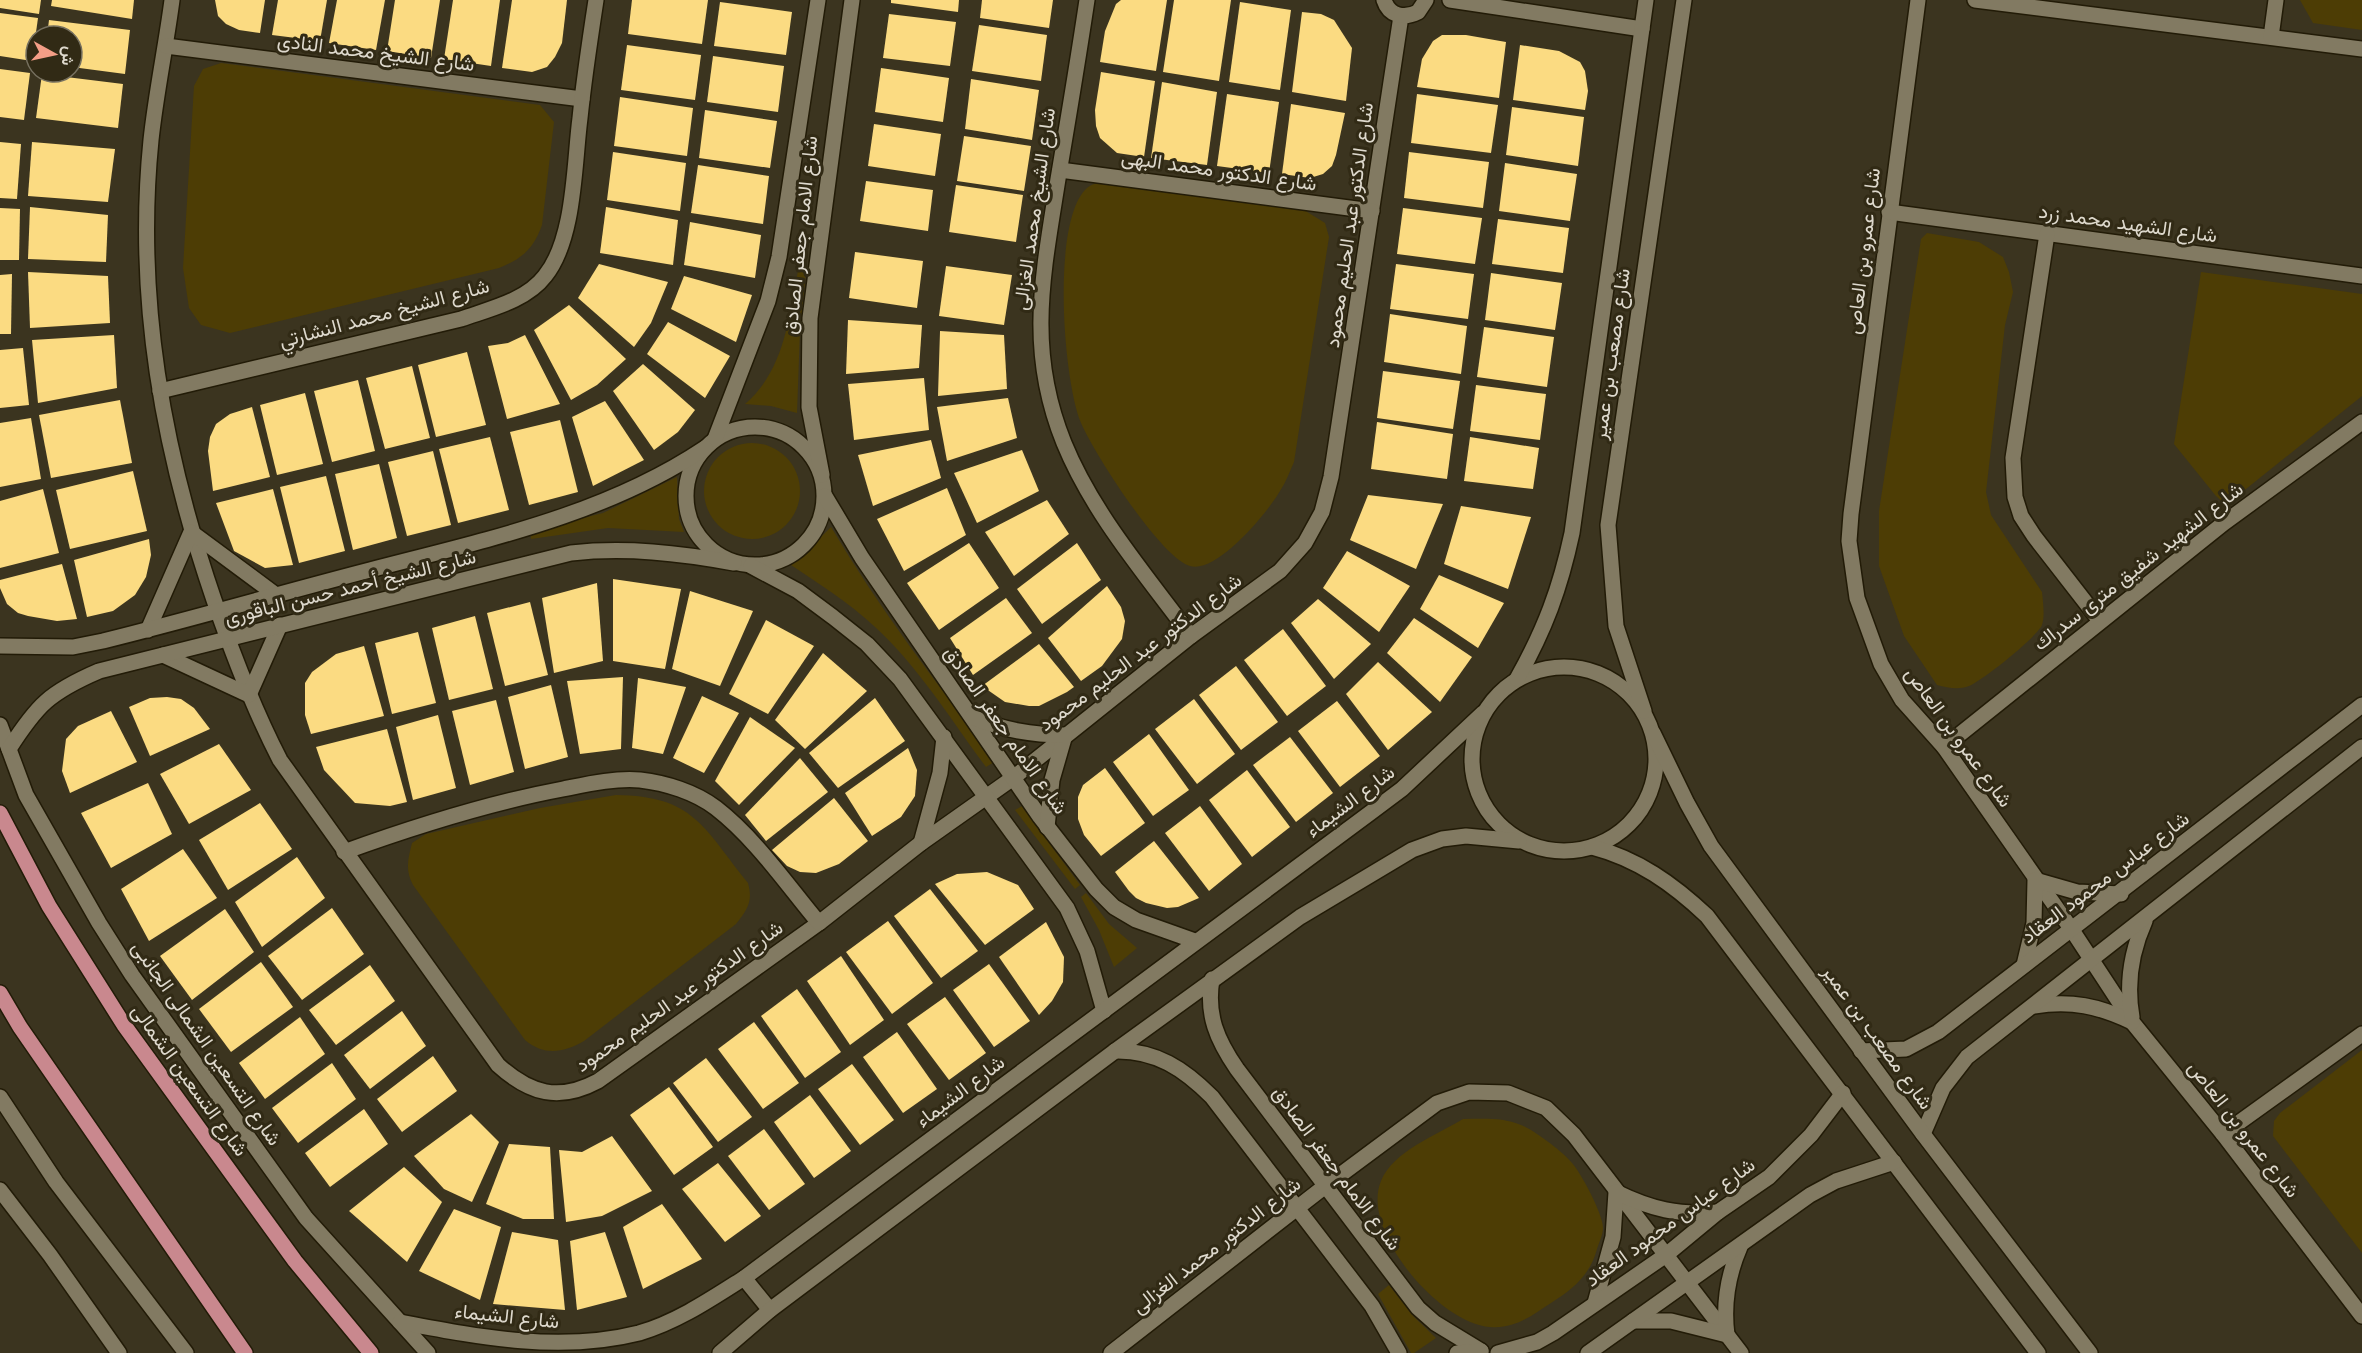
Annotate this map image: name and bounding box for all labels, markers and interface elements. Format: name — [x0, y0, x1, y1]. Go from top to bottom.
north arrow — [24, 24, 84, 84]
street label: شارع الشيخ محمد النادى — [276, 29, 476, 78]
text: ش — [58, 45, 78, 67]
street label: شارع الدكتور عبد الحليم محمود — [1321, 101, 1380, 350]
street label: شارع الشيخ محمد الغزالى — [1009, 106, 1062, 312]
street label: شارع الامام جعفر الصادق — [779, 135, 824, 336]
street label: شارع الدكتور محمد البهى — [1120, 145, 1318, 198]
street label: شارع عمرو بن العاص — [1842, 167, 1887, 336]
street label: شارع الشهيد محمد زرد — [2037, 200, 2219, 249]
street label: شارع مصعب بن عمير — [1588, 267, 1637, 442]
street label: شارع الشيخ محمد النشارتي — [277, 274, 493, 357]
street label: شارع الشهيد شفيق مترى سدراك — [2029, 477, 2249, 657]
street label: شارع الشيخ أحمد حسن الباقورى — [222, 545, 479, 632]
street label: شارع الدكتور عبد الحليم محمود — [1035, 569, 1247, 738]
street label: شارع الامام جعفر الصادق — [937, 642, 1072, 820]
street label: شارع عمرو بن العاص — [1898, 663, 2017, 813]
street label: شارع الشيماء — [1301, 761, 1400, 844]
street label: شارع عباس محمود العقاد — [2017, 807, 2195, 950]
street label: شارع الدكتور عبد الحليم محمود — [571, 916, 788, 1078]
street label: شارع التسعين الشمالى الجانبى — [127, 936, 287, 1150]
street label: شارع مصعب بن عمير — [1815, 960, 1938, 1115]
street label: شارع التسعين الشمالى — [127, 999, 253, 1161]
street label: شارع الشيماء — [911, 1051, 1010, 1134]
street label: شارع عمرو بن العاص — [2181, 1056, 2304, 1204]
street label: شارع الامام جعفر الصادق — [1266, 1082, 1406, 1256]
street label: شارع عباس محمود العقاد — [1581, 1153, 1761, 1293]
street label: شارع الدكتور محمد الغزالى — [1127, 1172, 1306, 1320]
street label: شارع الشيماء — [453, 1300, 560, 1335]

